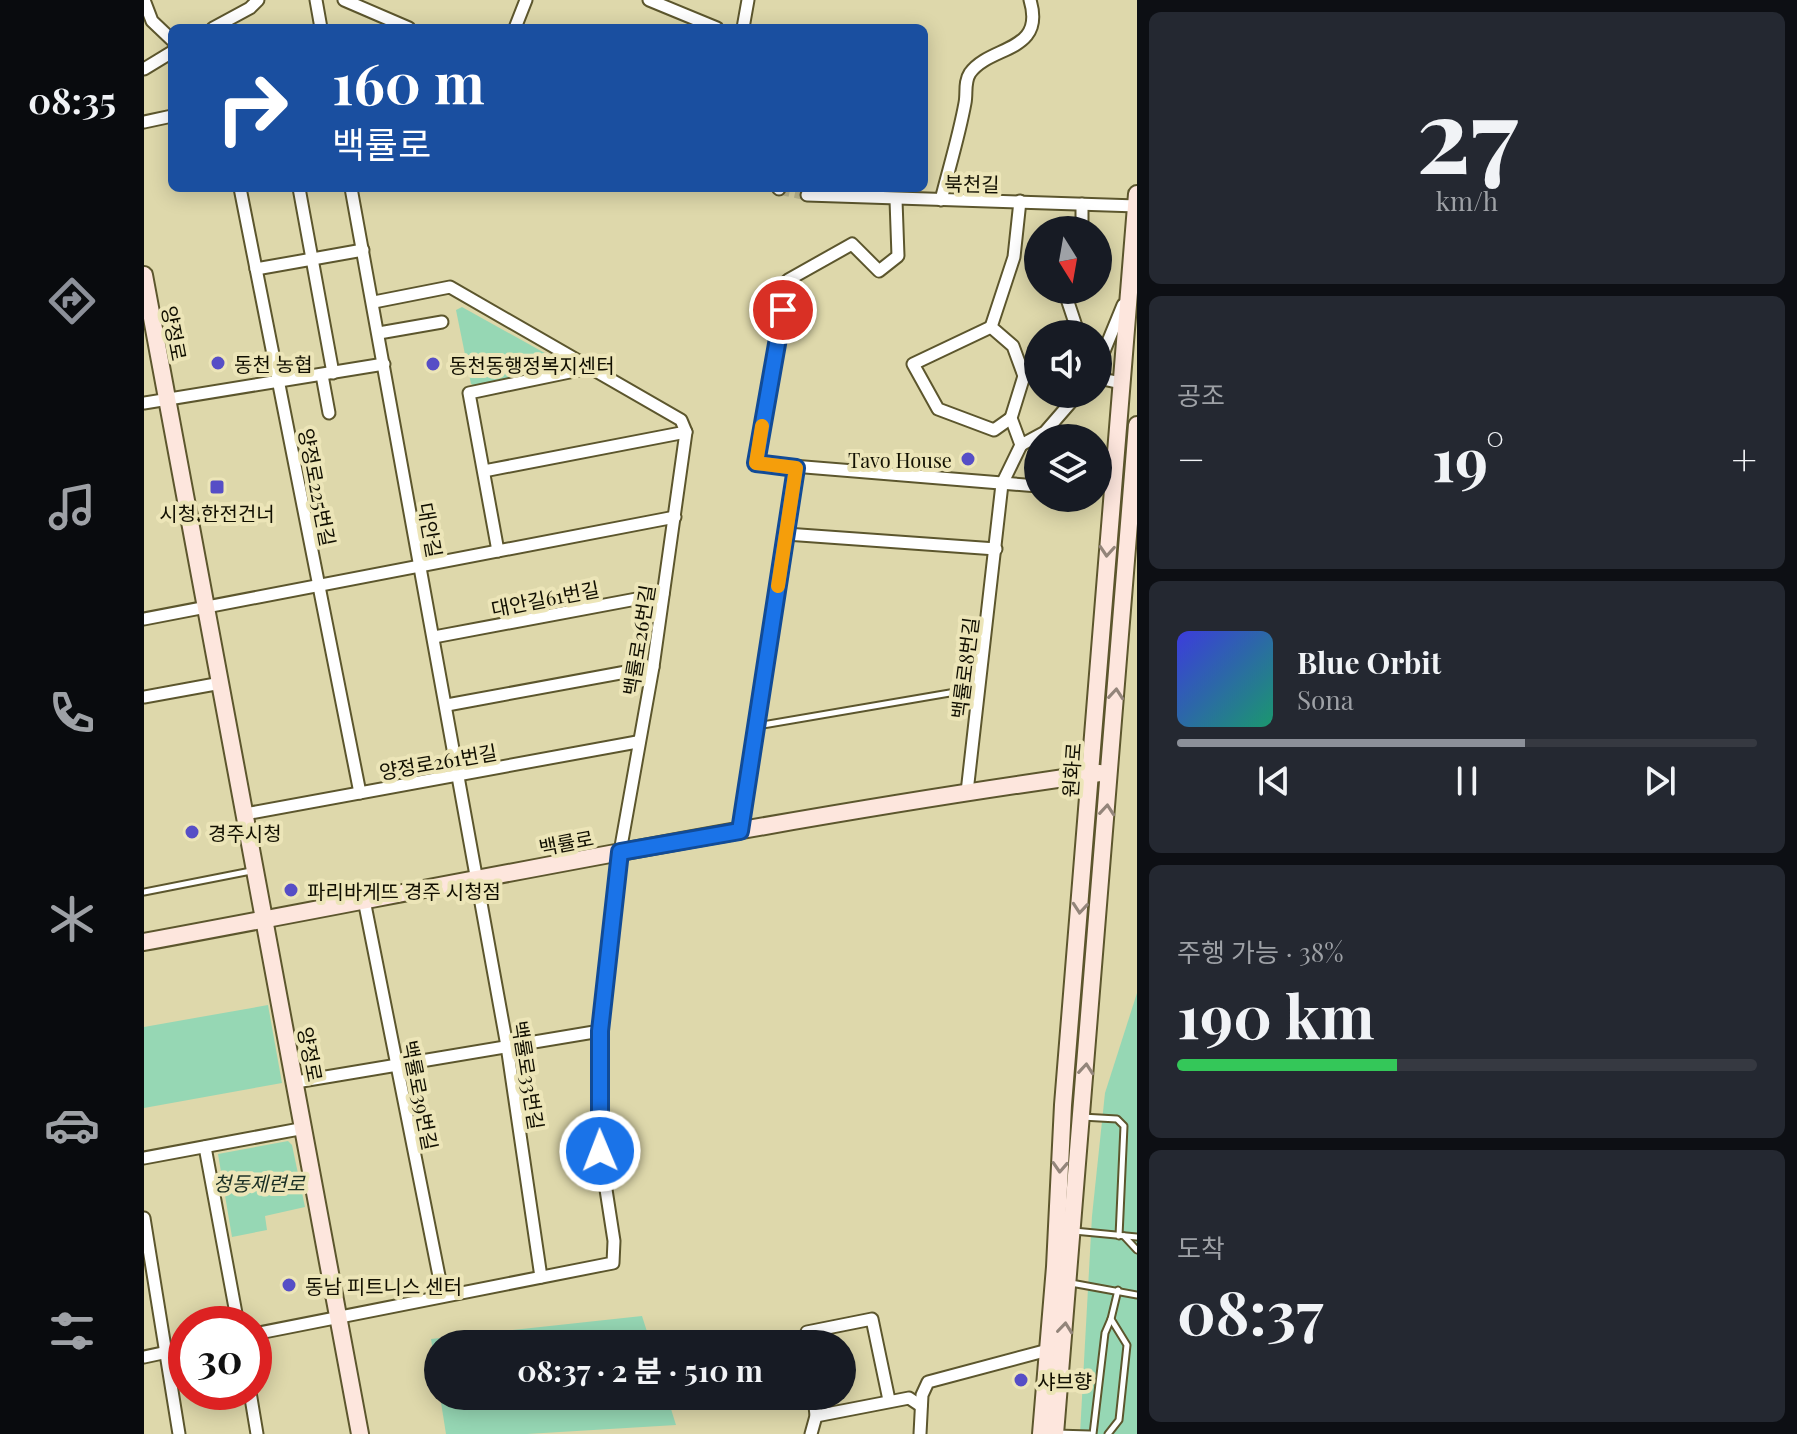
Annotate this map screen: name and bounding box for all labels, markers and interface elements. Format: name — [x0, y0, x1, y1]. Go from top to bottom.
text: 160 m — [332, 44, 485, 119]
icon: right — [200, 56, 304, 160]
text: 27 — [1416, 61, 1518, 200]
text: 08:35 — [28, 75, 116, 123]
text: 백률로 — [332, 119, 431, 167]
street label: 북천길 — [944, 169, 1000, 197]
text: km/h — [1436, 183, 1498, 218]
north arrow — [1024, 216, 1112, 304]
map controls — [1024, 216, 1112, 512]
icon: directions — [44, 273, 100, 329]
pin — [749, 276, 817, 344]
icon: arrive — [761, 288, 805, 332]
street label: 양정로 — [156, 303, 194, 363]
button: sound — [1024, 320, 1112, 408]
place label: 동천 농협 — [234, 350, 313, 377]
place label: 동천동행정복지센터 — [449, 351, 615, 378]
marker: 동천 농협 — [209, 354, 227, 372]
marker: 동천동행정복지센터 — [424, 355, 442, 373]
text: 공조 — [1177, 377, 1225, 412]
text: 19° — [1432, 417, 1505, 497]
button: layers — [1024, 424, 1112, 512]
street label: 양정로225번길 — [293, 426, 343, 548]
text: − — [1177, 428, 1205, 487]
text: + — [1731, 428, 1757, 487]
place label: Tavo House — [848, 446, 952, 473]
marker: Tavo House — [959, 450, 977, 468]
marker: 시청.한전건너 — [208, 478, 226, 496]
icon: music — [44, 479, 100, 535]
place label: 시청.한전건너 — [159, 499, 275, 526]
street label: 대안길 — [413, 500, 449, 560]
one-way arrow — [1099, 545, 1116, 558]
street label: 대안길61번길 — [489, 574, 601, 622]
street label: 백률로26번길 — [616, 583, 660, 697]
street label: 백률로8번길 — [944, 616, 984, 720]
text: Blue Orbit — [1297, 642, 1441, 682]
text: Sona — [1297, 682, 1354, 717]
icon: phone — [44, 685, 100, 741]
one-way arrow — [1107, 687, 1124, 700]
street label: 양정로261번길 — [377, 737, 499, 785]
street label: 원화로 — [1056, 742, 1086, 798]
icon: previous — [1252, 759, 1296, 803]
icon: pause — [1445, 759, 1489, 803]
icon: next — [1638, 759, 1682, 803]
one-way arrow — [1098, 803, 1115, 816]
place label: 경주시청 — [208, 819, 282, 846]
marker: 경주시청 — [183, 823, 201, 841]
street label: 백률로 — [536, 823, 596, 861]
place label: 파리바게뜨 경주 시청점 — [307, 877, 501, 904]
marker: 파리바게뜨 경주 시청점 — [282, 881, 300, 899]
icon: climate — [44, 891, 100, 947]
one-way arrow — [1072, 902, 1089, 915]
text: 주행 가능 · 38% — [1177, 934, 1344, 969]
text: 190 km — [1177, 974, 1375, 1054]
street label: 백률로33번길 — [507, 1019, 551, 1131]
street label: 양정로 — [292, 1024, 330, 1084]
street label: 백률로39번길 — [397, 1038, 445, 1152]
one-way arrow — [1077, 1062, 1094, 1075]
icon: car — [44, 1097, 100, 1153]
position arrow — [558, 1109, 642, 1193]
one-way arrow — [1052, 1161, 1069, 1174]
park label: 청동제련로 — [213, 1169, 307, 1196]
text: 도착 — [1177, 1230, 1225, 1265]
text: 08:37 — [1177, 1270, 1323, 1350]
place label: 동남 피트니스 센터 — [305, 1272, 462, 1299]
marker: 동남 피트니스 센터 — [280, 1276, 298, 1294]
icon: filters — [44, 1303, 100, 1359]
speed limit sign: 30 — [168, 1306, 272, 1410]
one-way arrow — [1057, 1322, 1074, 1335]
text: 08:37 · 2 분 · 510 m — [517, 1350, 763, 1390]
place label: 샤브향 — [1037, 1367, 1092, 1394]
marker: 샤브향 — [1012, 1371, 1030, 1389]

